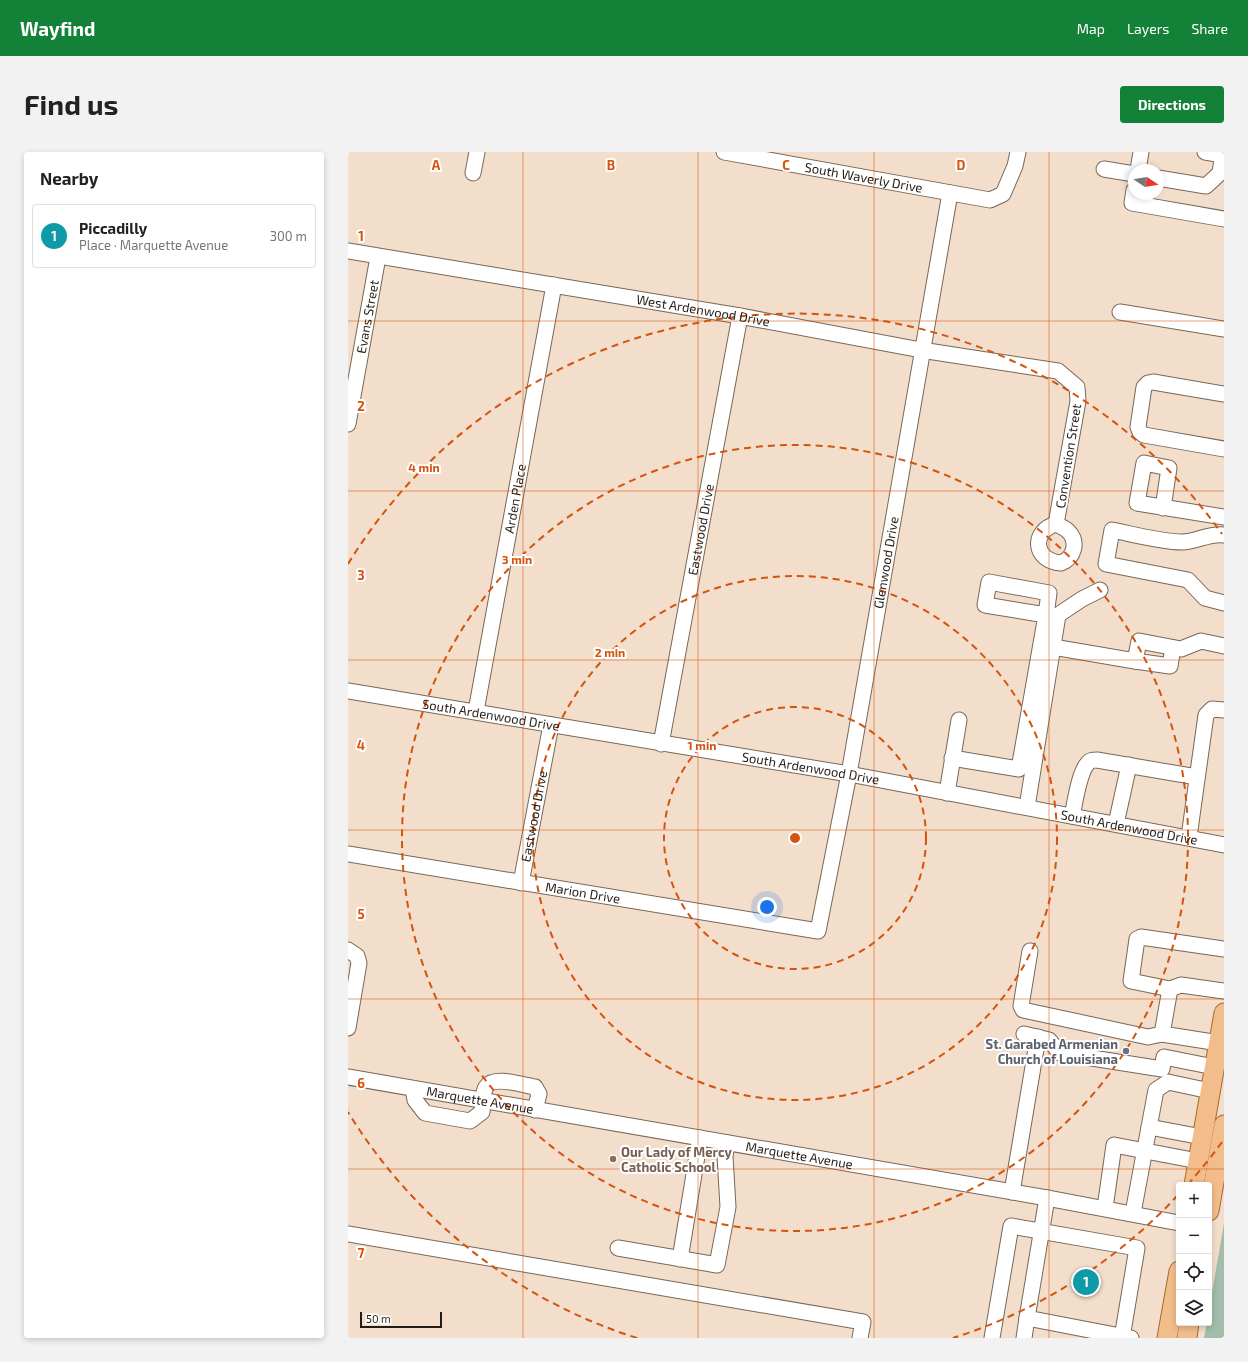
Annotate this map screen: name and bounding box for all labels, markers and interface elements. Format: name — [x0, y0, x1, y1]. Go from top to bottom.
text: Wayfind — [20, 17, 95, 40]
text: Map — [1077, 20, 1105, 37]
text: Layers — [1127, 20, 1169, 37]
text: Share — [1191, 20, 1228, 37]
button: Directions — [1120, 86, 1224, 123]
text: Find us — [24, 87, 118, 121]
text: A — [432, 157, 441, 173]
text: B — [607, 157, 615, 173]
text: C — [782, 157, 790, 173]
text: D — [957, 157, 966, 173]
street label: South Waverly Drive — [803, 159, 924, 196]
north arrow — [1128, 164, 1164, 200]
text: Nearby — [40, 168, 98, 188]
text: Piccadilly — [79, 219, 147, 237]
text: 1 — [51, 228, 57, 244]
text: 300 m — [270, 228, 307, 244]
text: 1 — [358, 228, 364, 244]
text: Place · Marquette Avenue — [79, 237, 228, 253]
street label: Evans Street — [353, 279, 382, 355]
street label: West Ardenwood Drive — [635, 291, 771, 329]
text: 2 — [357, 398, 365, 414]
street label: Convention Street — [1052, 402, 1084, 510]
text: 4 min — [408, 460, 440, 474]
street label: Arden Place — [501, 463, 529, 534]
street label: Eastwood Drive — [684, 483, 717, 577]
street label: Glenwood Drive — [870, 515, 902, 610]
text: 3 min — [502, 552, 532, 566]
text: 3 — [357, 567, 365, 583]
text: 2 min — [595, 645, 625, 659]
street label: South Ardenwood Drive — [421, 695, 561, 734]
text: 4 — [357, 737, 365, 753]
text: 1 min — [688, 738, 716, 752]
street label: South Ardenwood Drive — [741, 748, 881, 788]
street label: Eastwood Drive — [517, 769, 550, 863]
street label: South Ardenwood Drive — [1059, 806, 1199, 848]
centre of rings — [788, 831, 802, 845]
street label: Marion Drive — [544, 878, 622, 906]
your location — [757, 897, 777, 917]
text: 5 — [357, 906, 365, 922]
place label: St. Garabed Armenian Church of Louisiana — [986, 1036, 1118, 1067]
marker: St. Garabed Armenian Church of Louisiana — [1121, 1046, 1131, 1056]
text: 6 — [357, 1075, 365, 1091]
street label: Marquette Avenue — [425, 1083, 535, 1117]
street label: Marquette Avenue — [744, 1138, 854, 1172]
place label: Our Lady of Mercy Catholic School — [621, 1144, 733, 1175]
marker: Our Lady of Mercy Catholic School — [608, 1154, 618, 1164]
map controls — [1176, 1182, 1212, 1326]
button: + — [1176, 1182, 1212, 1218]
button: − — [1176, 1218, 1212, 1254]
text: 7 — [358, 1245, 365, 1261]
button: locate — [1176, 1254, 1212, 1290]
pin: 1 — [1073, 1267, 1099, 1297]
button: layers — [1176, 1290, 1212, 1326]
scale bar — [360, 1310, 442, 1329]
text: 50 m — [366, 1312, 391, 1325]

